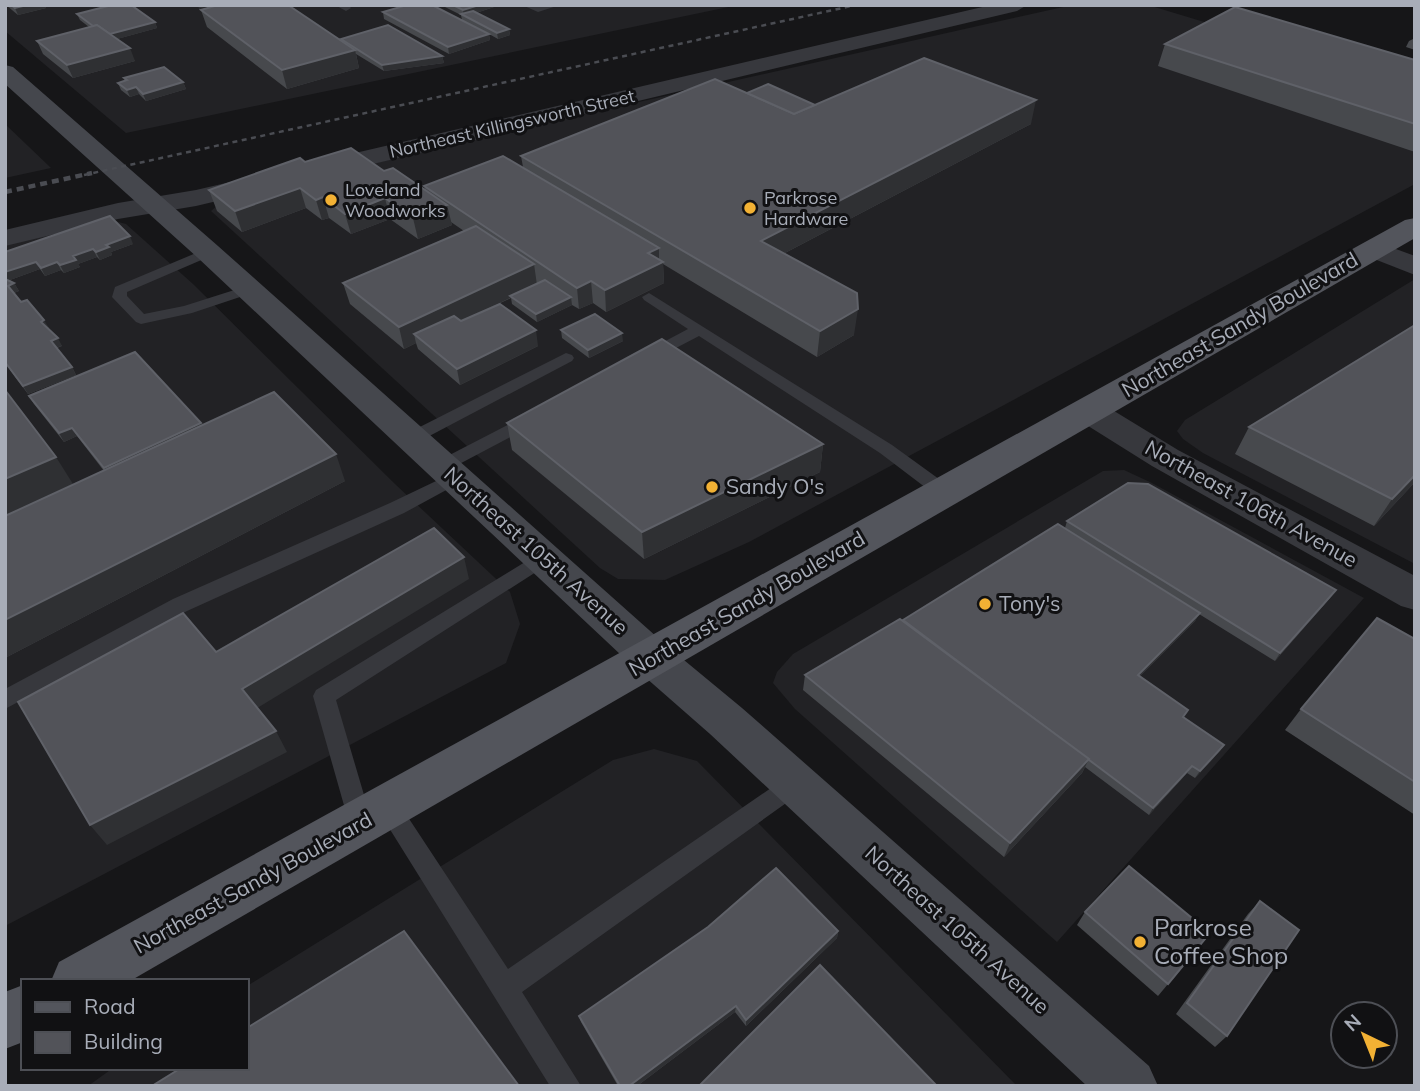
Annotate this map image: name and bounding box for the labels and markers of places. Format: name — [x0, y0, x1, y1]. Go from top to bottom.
place label: Loveland Woodworks — [345, 178, 446, 222]
place label: Parkrose Hardware — [764, 186, 848, 230]
marker: Loveland Woodworks — [323, 192, 339, 208]
marker: Parkrose Hardware — [742, 200, 758, 216]
place label: Sandy O's — [726, 473, 825, 499]
marker: Sandy O's — [704, 479, 720, 495]
place label: Tony's — [999, 590, 1060, 616]
marker: Tony's — [977, 596, 993, 612]
place label: Parkrose Coffee Shop — [1154, 912, 1288, 970]
marker: Parkrose Coffee Shop — [1132, 934, 1148, 950]

